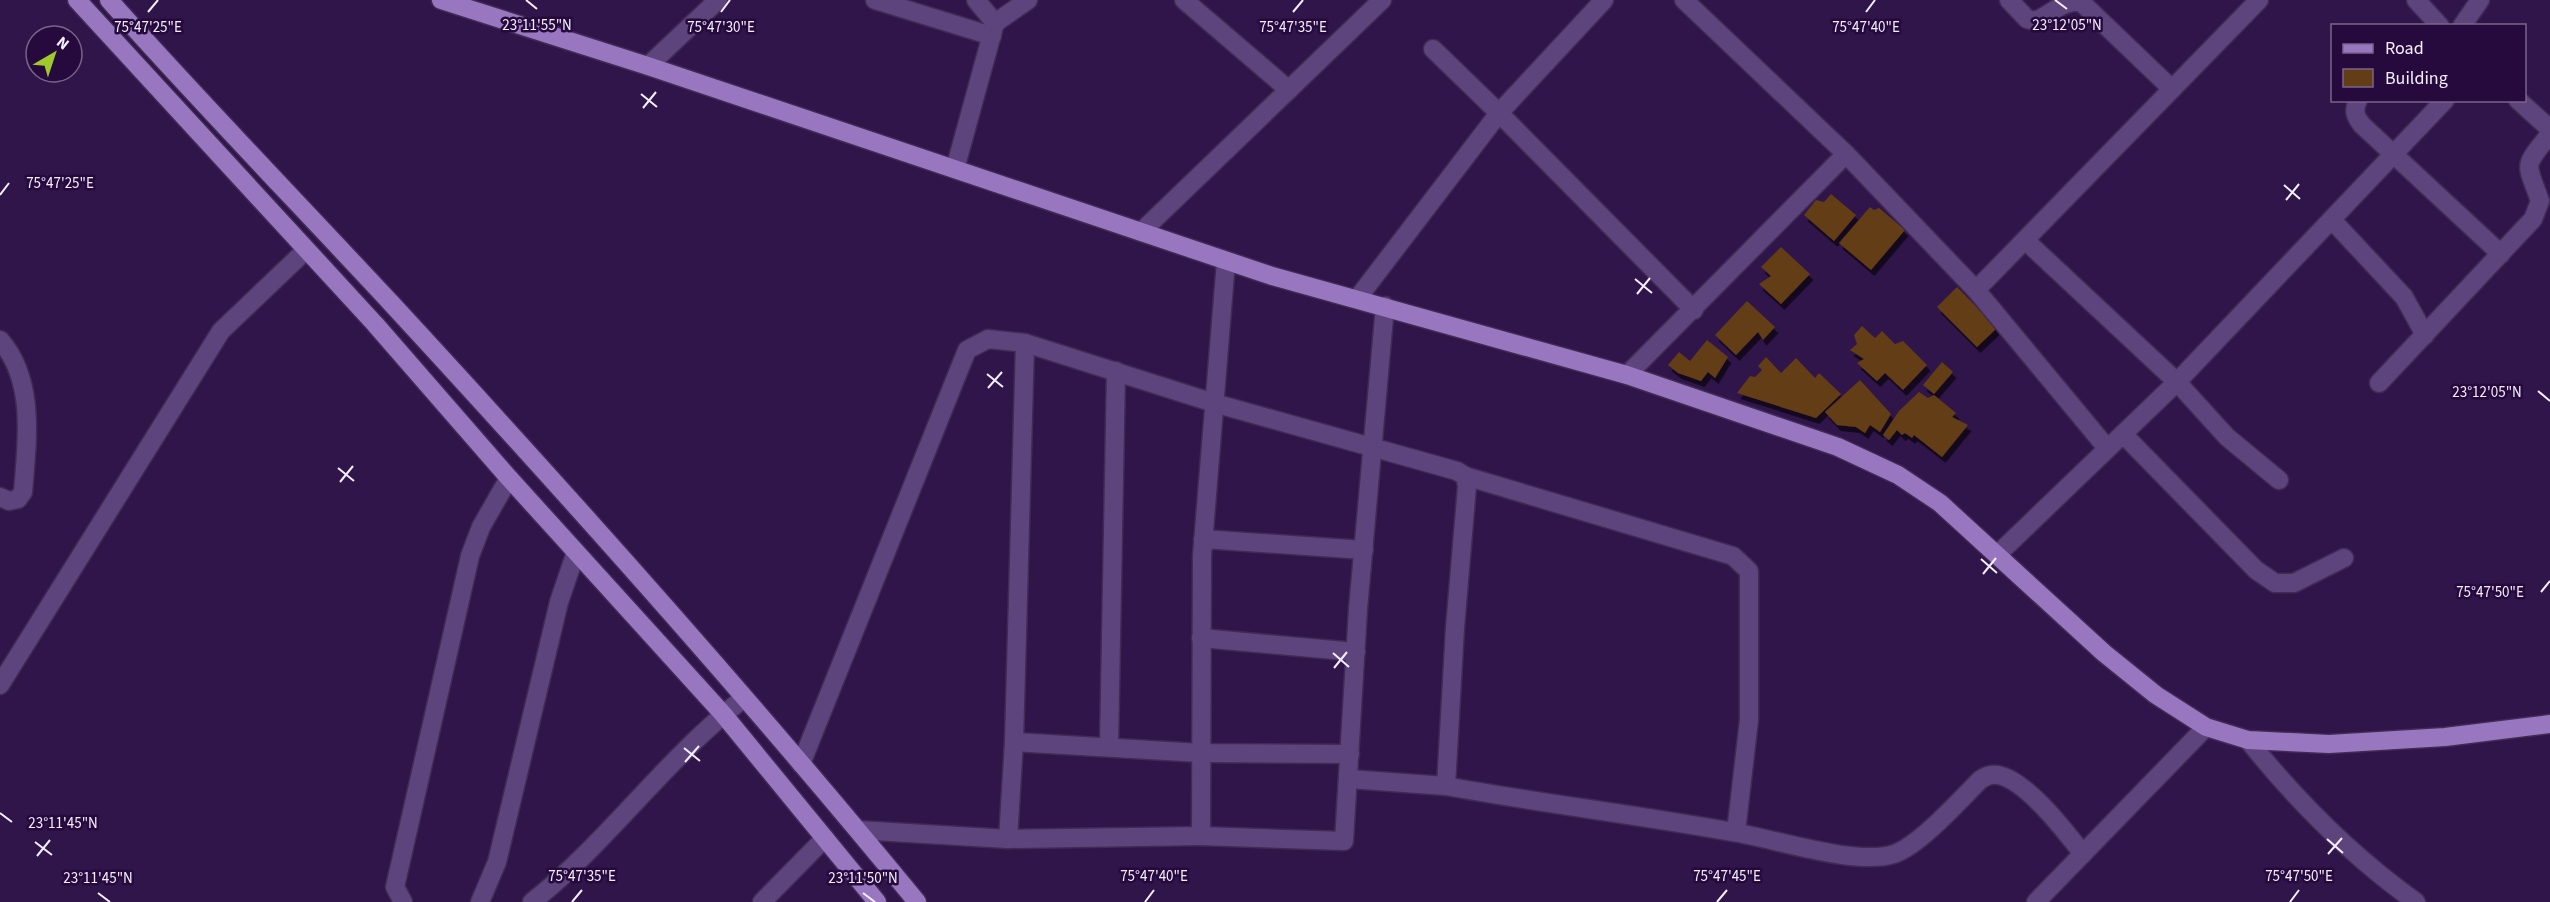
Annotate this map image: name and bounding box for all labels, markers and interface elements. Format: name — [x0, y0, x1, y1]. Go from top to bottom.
text: 23°11'55"N — [502, 15, 572, 36]
text: 23°12'05"N — [2032, 15, 2102, 36]
text: 75°47'25"E — [114, 17, 182, 38]
text: 75°47'30"E — [687, 17, 755, 38]
text: 75°47'35"E — [1259, 17, 1327, 38]
text: 75°47'40"E — [1832, 17, 1900, 38]
north arrow — [24, 24, 84, 84]
legend — [2331, 24, 2526, 102]
text: N — [52, 31, 74, 55]
text: Road — [2385, 36, 2424, 61]
text: Building — [2385, 66, 2448, 91]
text: 75°47'25"E — [26, 173, 94, 194]
text: 23°12'05"N — [2452, 382, 2522, 403]
text: 75°47'50"E — [2456, 582, 2524, 603]
text: 23°11'45"N — [28, 813, 98, 834]
text: 75°47'35"E — [548, 866, 616, 887]
text: 75°47'40"E — [1120, 866, 1188, 887]
text: 75°47'45"E — [1693, 866, 1761, 887]
text: 75°47'50"E — [2265, 866, 2333, 887]
text: 23°11'45"N — [63, 868, 133, 889]
text: 23°11'50"N — [828, 868, 898, 889]

